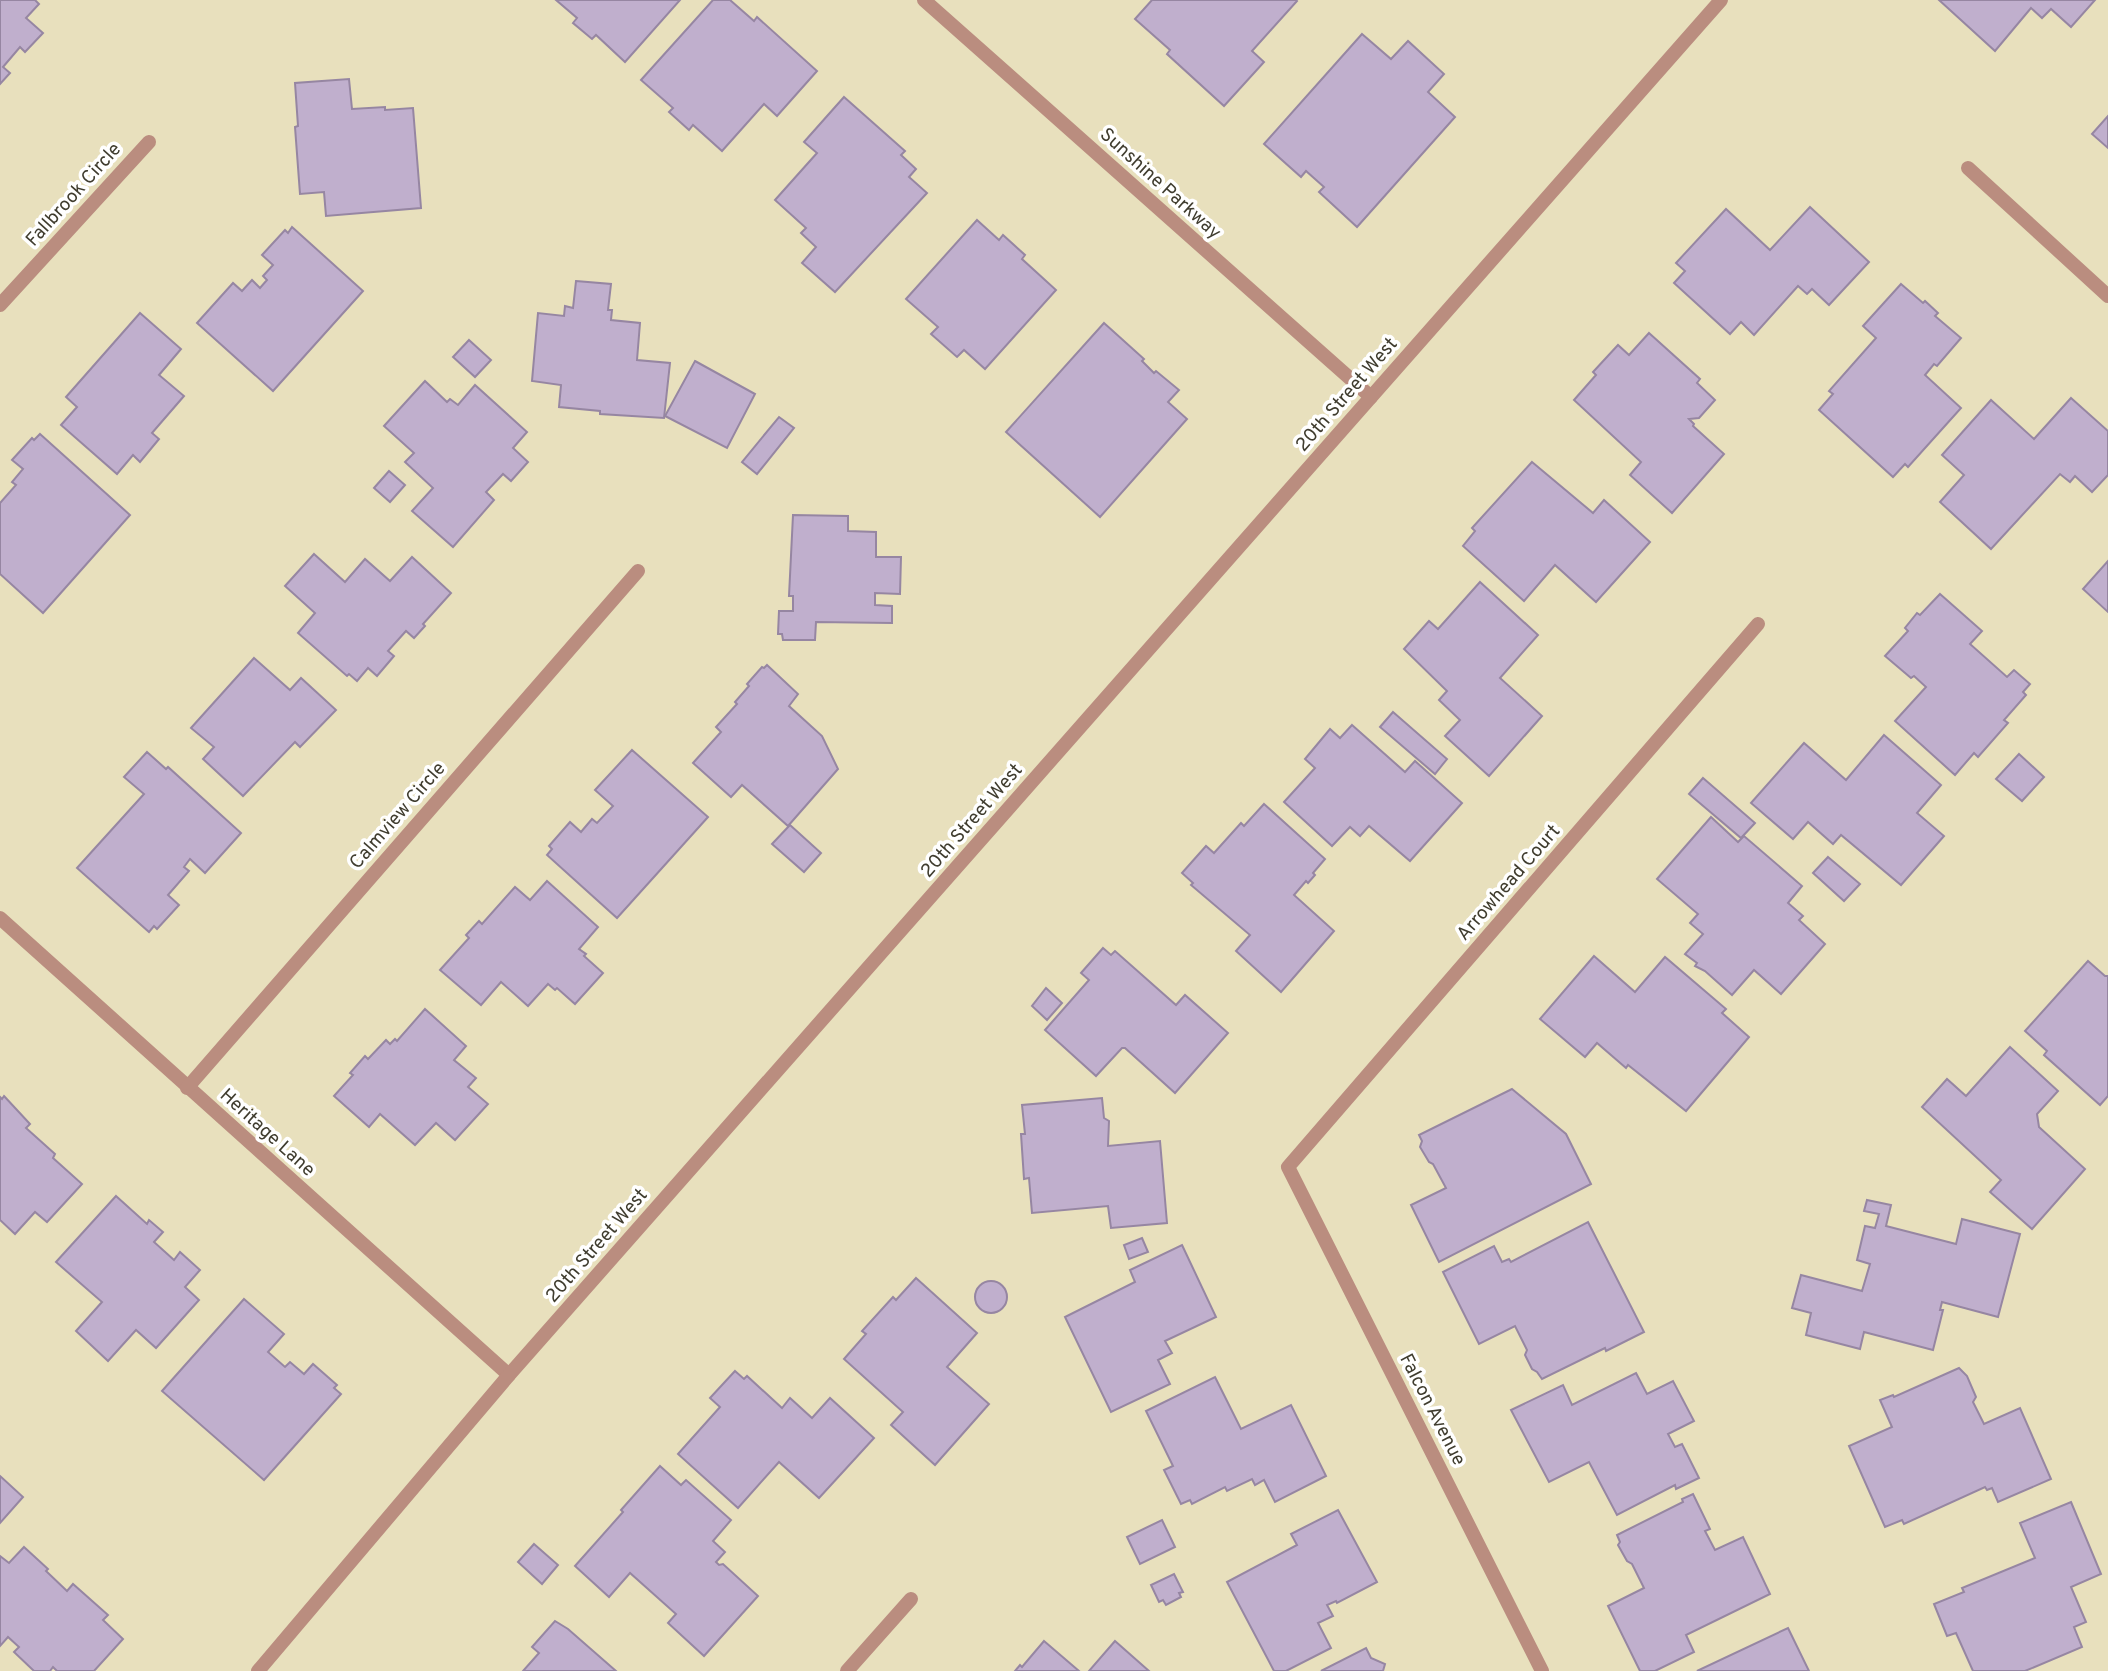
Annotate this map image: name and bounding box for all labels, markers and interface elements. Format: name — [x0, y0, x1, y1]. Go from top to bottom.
street label: Sunshine Parkway — [1094, 123, 1226, 245]
street label: Fallbrook Circle — [21, 138, 127, 252]
street label: 20th Street West — [1291, 333, 1403, 457]
street label: Calmview Circle — [345, 757, 451, 875]
street label: 20th Street West — [916, 759, 1028, 883]
street label: Arrowhead Court — [1452, 820, 1566, 946]
street label: Heritage Lane — [214, 1084, 320, 1182]
street label: 20th Street West — [541, 1184, 653, 1308]
street label: Falcon Avenue — [1394, 1350, 1470, 1470]

